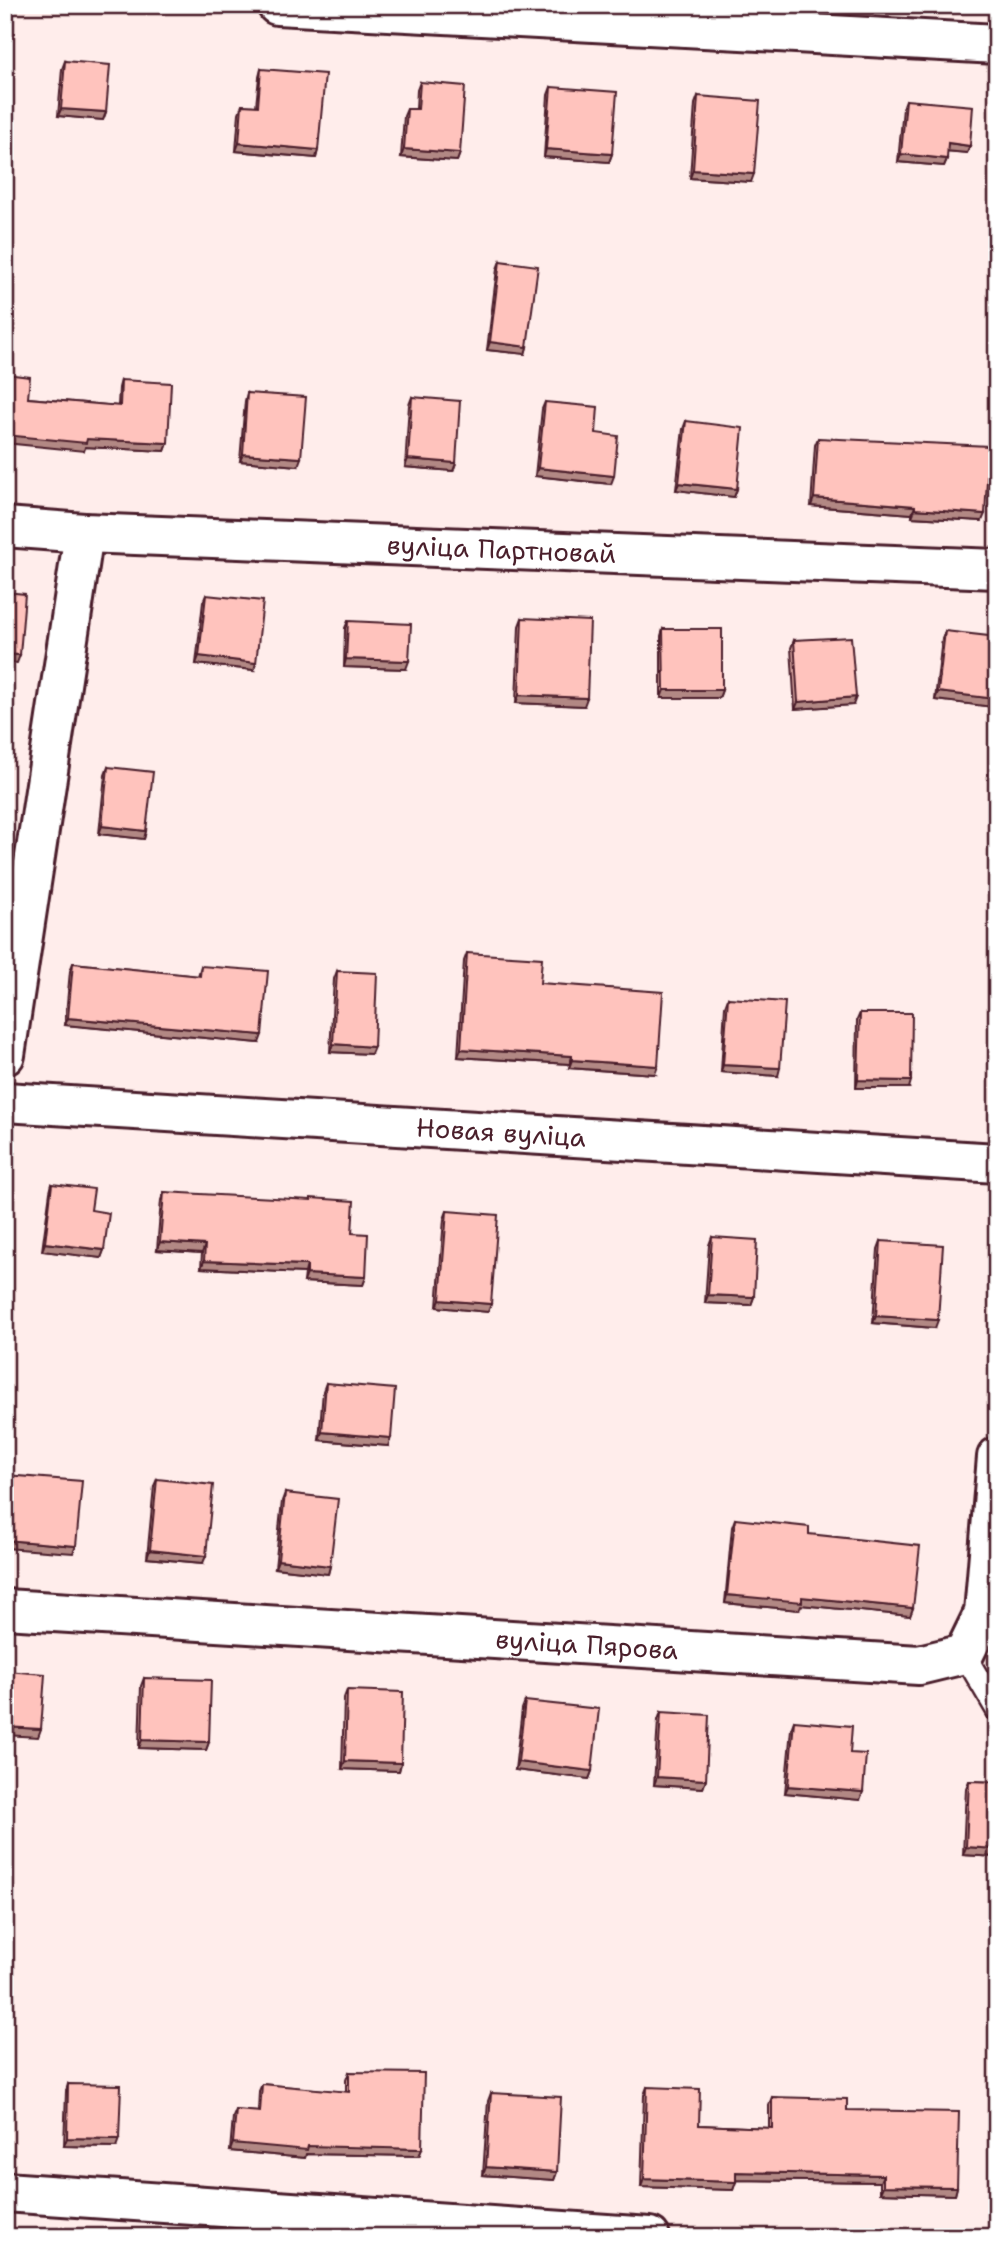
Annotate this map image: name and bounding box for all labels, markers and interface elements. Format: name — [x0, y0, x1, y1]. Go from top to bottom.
street label: вуліца Партновай — [386, 527, 617, 571]
street label: Новая вуліца — [415, 1109, 587, 1155]
street label: вуліца Пярова — [494, 1621, 679, 1667]

